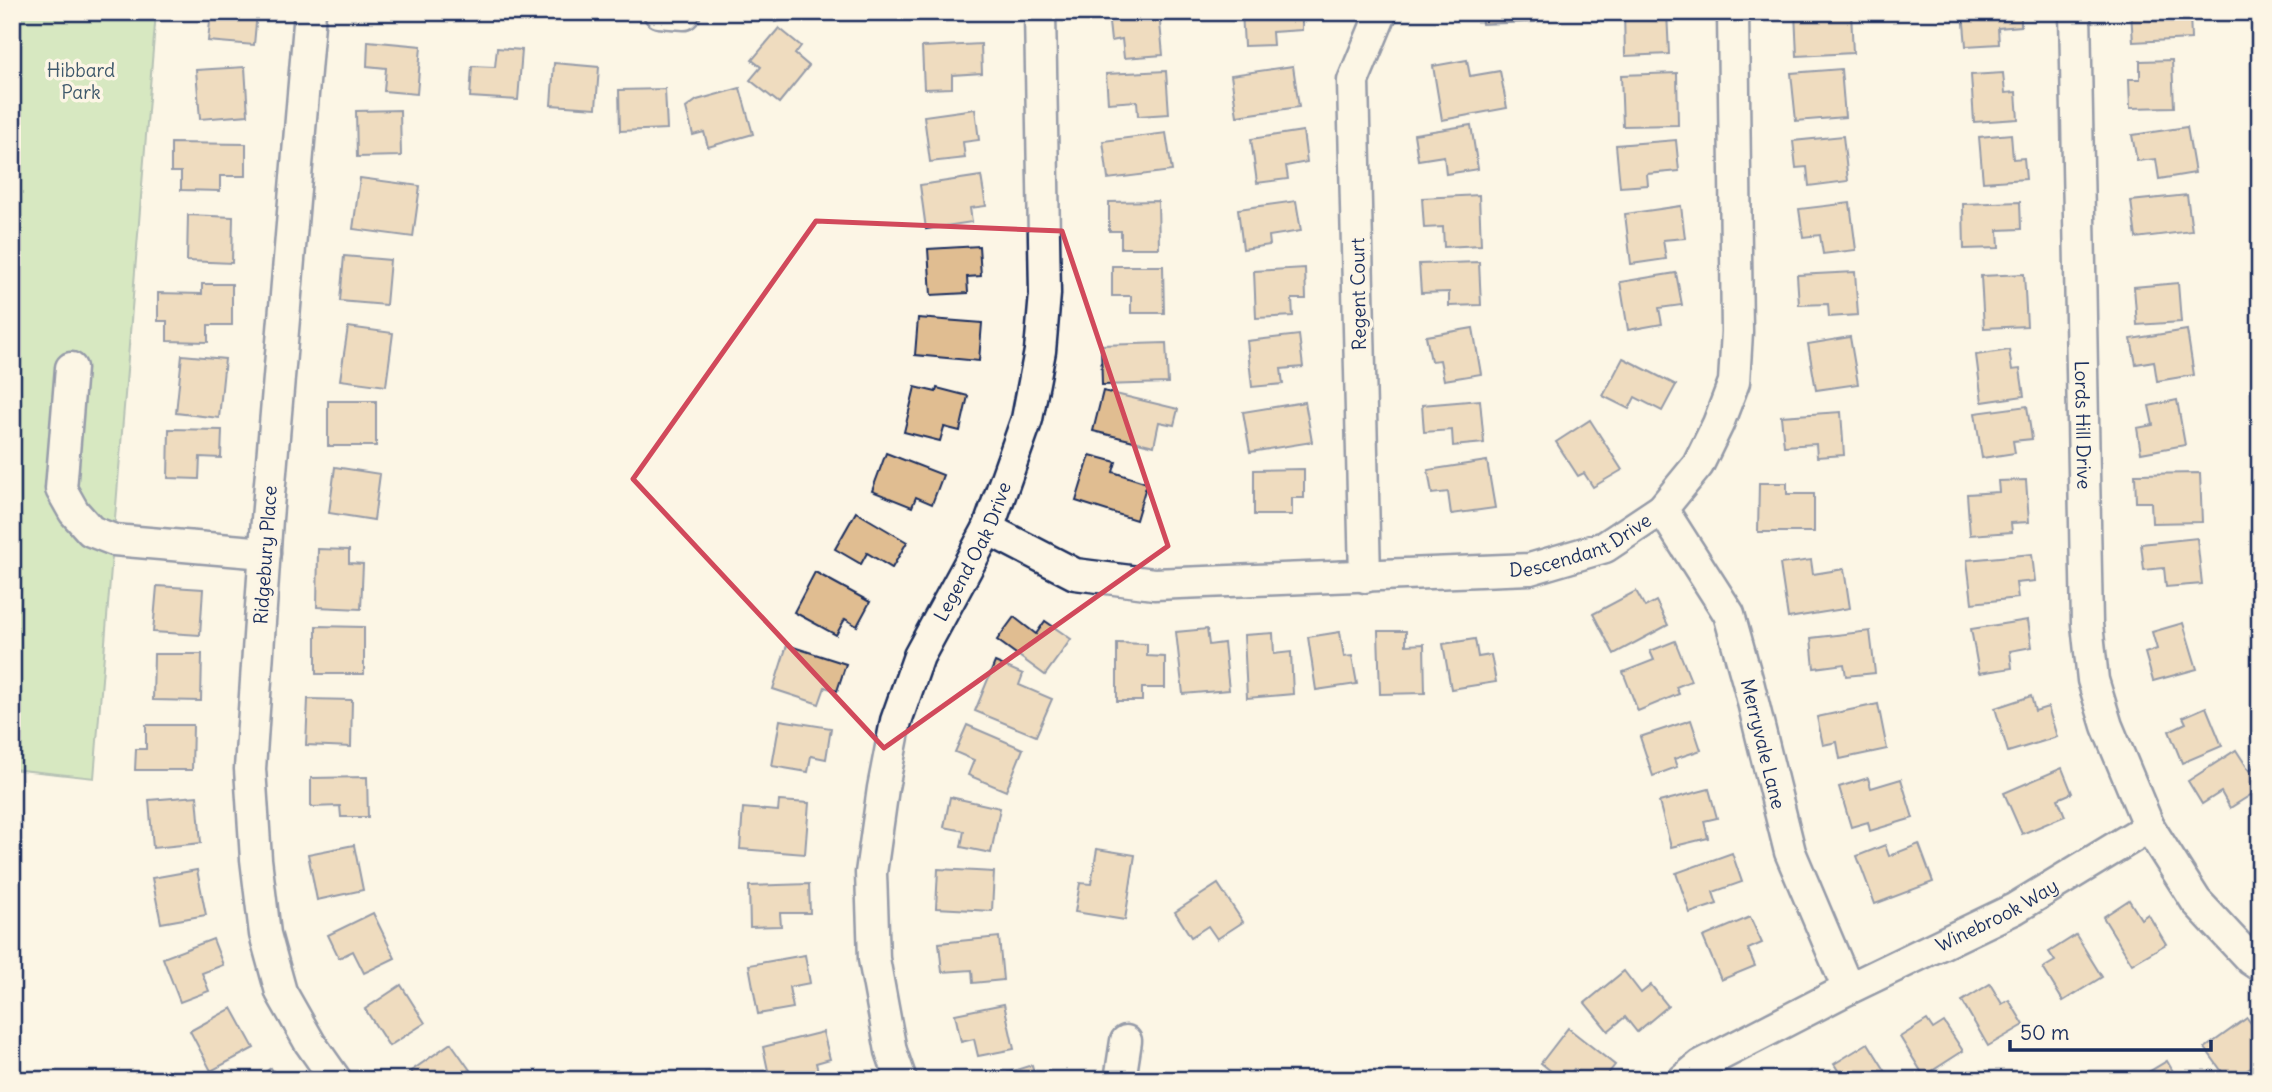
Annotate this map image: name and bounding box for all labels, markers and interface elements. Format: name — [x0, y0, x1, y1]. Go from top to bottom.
park label: Hibbard Park — [47, 58, 115, 104]
street label: Regent Court — [1345, 237, 1371, 351]
street label: Lords Hill Drive — [2070, 360, 2096, 489]
street label: Legend Oak Drive — [928, 478, 1016, 625]
street label: Ridgebury Place — [248, 485, 282, 625]
street label: Descendant Drive — [1509, 508, 1656, 582]
street label: Merryvale Lane — [1736, 676, 1791, 812]
street label: Winebrook Way — [1932, 873, 2062, 957]
scale bar — [2010, 1008, 2211, 1052]
text: 50 m — [2020, 1019, 2069, 1046]

